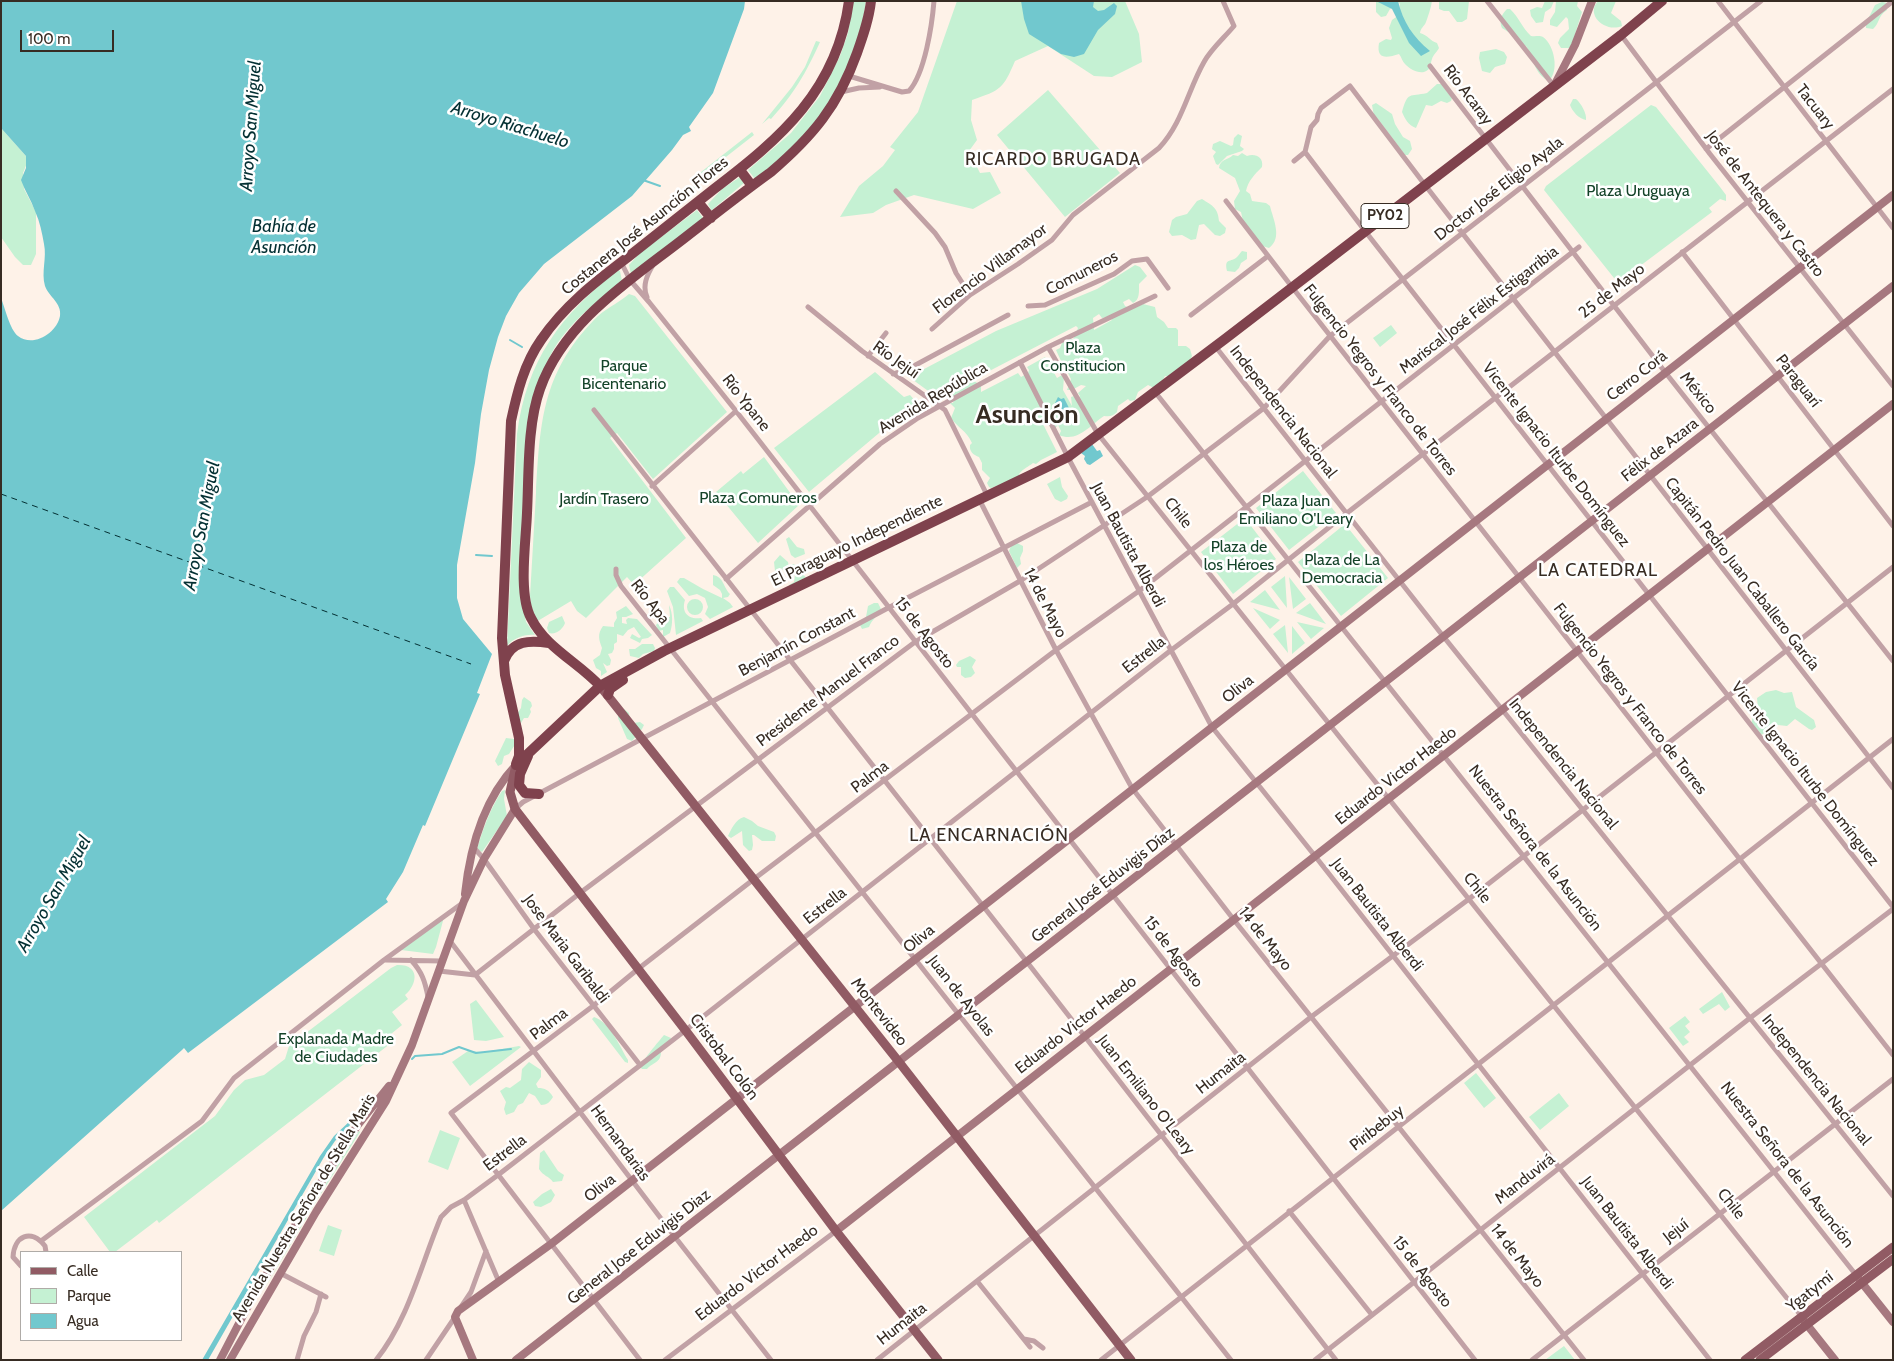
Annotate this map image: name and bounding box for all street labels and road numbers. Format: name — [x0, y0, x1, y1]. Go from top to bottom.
street label: Río Acaray — [1439, 61, 1497, 129]
street label: Tacuary — [1792, 81, 1838, 133]
street label: José de Antequera y Castro — [1702, 127, 1828, 281]
street label: Doctor José Eligio Ayala — [1431, 133, 1567, 245]
street label: Costanera José Asunción Flores — [558, 153, 732, 299]
road number: PY02 — [1361, 204, 1409, 228]
street label: Florencio Villamayor — [929, 220, 1051, 318]
street label: Mariscal José Félix Estigarribia — [1396, 242, 1562, 378]
street label: Comuneros — [1043, 247, 1121, 299]
street label: 25 de Mayo — [1575, 259, 1649, 323]
street label: Fulgencio Yegros y Franco de Torres — [1299, 280, 1461, 480]
street label: Río Jejuí — [869, 337, 923, 383]
street label: Independencia Nacional — [1225, 342, 1341, 482]
street label: Cerro Corá — [1603, 347, 1671, 405]
street label: Paraguarí — [1771, 351, 1825, 411]
street label: Avenida República — [875, 358, 991, 438]
street label: Vicente Ignacio Iturbe Domínguez — [1478, 359, 1634, 551]
street label: México — [1675, 368, 1721, 418]
street label: Río Ypane — [718, 371, 774, 435]
street label: Félix de Azara — [1618, 414, 1702, 486]
street label: Capitán Pedro Juan Caballero García — [1661, 474, 1823, 674]
street label: Juan Bautista Alberdi — [1087, 480, 1169, 610]
street label: El Paraguayo Independiente — [768, 491, 946, 591]
street label: Chile — [1160, 494, 1196, 532]
street label: 14 de Mayo — [1019, 565, 1071, 641]
street label: Río Apa — [626, 576, 674, 628]
street label: 15 de Agosto — [890, 593, 958, 673]
street label: Fulgencio Yegros y Franco de Torres — [1549, 599, 1711, 799]
street label: Benjamín Constant — [736, 603, 858, 681]
street label: Presidente Manuel Franco — [753, 631, 903, 751]
street label: Estrella — [1119, 632, 1169, 678]
street label: Oliva — [1218, 671, 1258, 707]
street label: Vicente Ignacio Iturbe Domínguez — [1727, 678, 1883, 870]
street label: Independencia Nacional — [1504, 695, 1622, 833]
street label: Eduardo Victor Haedo — [1332, 723, 1460, 829]
street label: Palma — [847, 757, 893, 797]
street label: Nuestra Señora de la Asunción — [1464, 761, 1606, 935]
street label: General José Eduvigis Díaz — [1028, 823, 1178, 947]
street label: Juan Bautista Alberdi — [1327, 855, 1427, 975]
street label: Chile — [1459, 869, 1495, 907]
street label: Estrella — [800, 883, 850, 929]
street label: Jose Maria Garibaldi — [519, 891, 613, 1007]
street label: 14 de Mayo — [1234, 903, 1296, 975]
street label: 15 de Agosto — [1139, 912, 1207, 992]
street label: Oliva — [899, 921, 939, 957]
street label: Juan de Ayolas — [924, 952, 998, 1040]
street label: Eduardo Victor Haedo — [1012, 972, 1140, 1078]
street label: Montevideo — [846, 974, 912, 1050]
street label: Palma — [526, 1004, 572, 1044]
street label: Cristobal Colón — [685, 1010, 763, 1104]
street label: Independencia Nacional — [1757, 1011, 1875, 1149]
street label: Juan Emiliano O'Leary — [1093, 1031, 1199, 1159]
street label: Humaita — [1192, 1048, 1250, 1098]
street label: Nuestra Señora de la Asunción — [1716, 1078, 1858, 1252]
street label: Avenida Nuestra Señora de Stella Maris — [228, 1090, 380, 1326]
street label: Hernandarias — [586, 1101, 654, 1185]
street label: Piribebuy — [1346, 1101, 1408, 1155]
street label: Estrella — [480, 1131, 530, 1175]
street label: Manduvirá — [1491, 1150, 1559, 1208]
street label: Oliva — [580, 1170, 620, 1206]
street label: Juan Bautista Alberdi — [1577, 1173, 1677, 1293]
street label: General Jose Eduvigis Diaz — [564, 1185, 714, 1309]
street label: Chile — [1713, 1185, 1749, 1223]
street label: Jejuí — [1659, 1215, 1693, 1247]
street label: 14 de Mayo — [1486, 1220, 1548, 1292]
street label: Eduardo Victor Haedo — [692, 1221, 822, 1325]
street label: 15 de Agosto — [1388, 1232, 1456, 1312]
street label: Ygatymí — [1783, 1268, 1837, 1316]
street label: Humaita — [873, 1299, 931, 1349]

